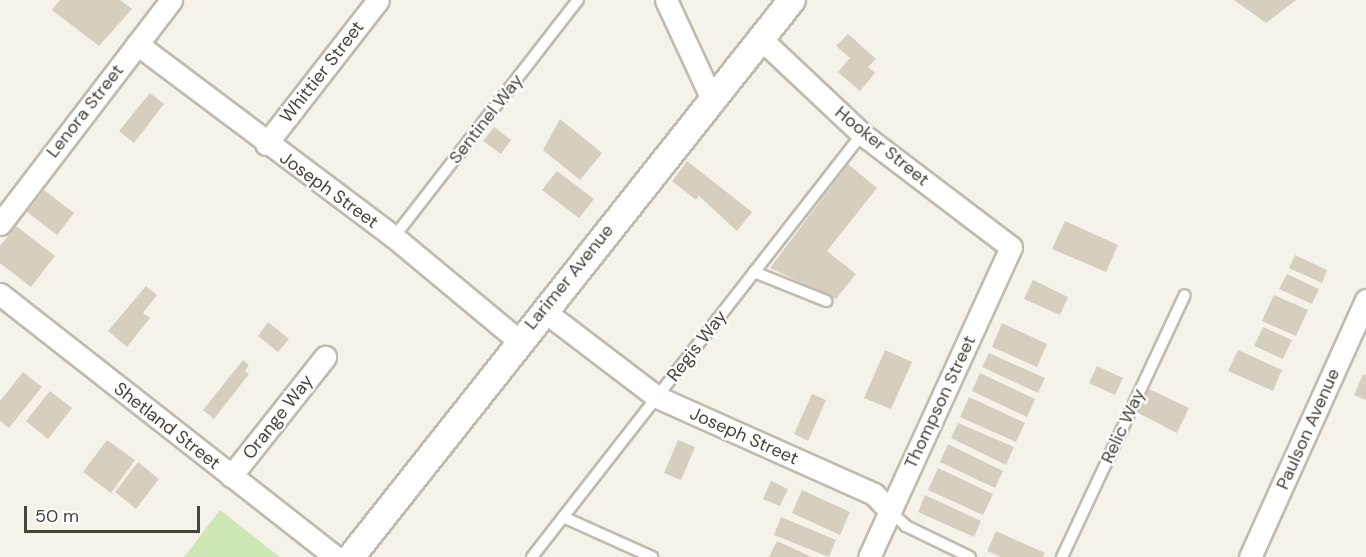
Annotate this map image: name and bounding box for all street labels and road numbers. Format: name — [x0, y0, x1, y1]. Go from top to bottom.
street label: Whittier Street — [276, 17, 368, 127]
street label: Lenora Street — [42, 60, 128, 162]
street label: Sentinel Way — [444, 70, 528, 168]
street label: Hooker Street — [831, 102, 933, 190]
street label: Joseph Street — [276, 147, 382, 233]
street label: Larimer Avenue — [520, 220, 618, 334]
street label: Regis Way — [662, 306, 732, 386]
street label: Thompson Street — [900, 332, 980, 472]
street label: Paulson Avenue — [1272, 365, 1344, 493]
street label: Orange Way — [238, 370, 318, 464]
street label: Shetland Street — [110, 378, 224, 474]
street label: Relic Way — [1096, 385, 1150, 467]
street label: Joseph Street — [686, 402, 802, 470]

